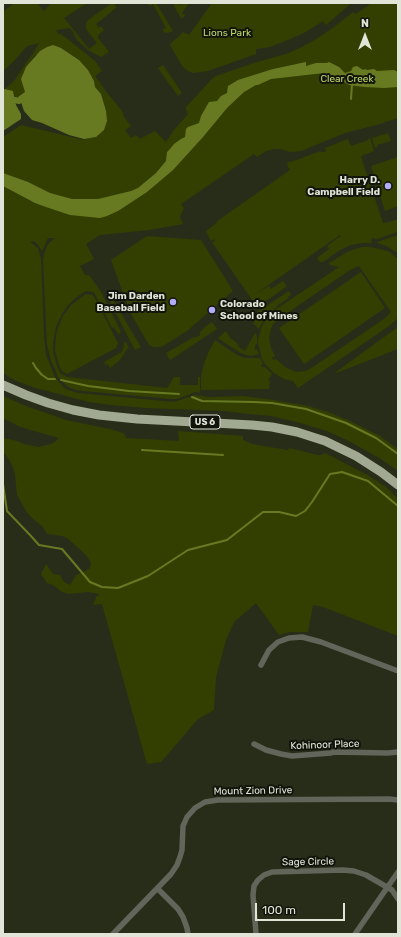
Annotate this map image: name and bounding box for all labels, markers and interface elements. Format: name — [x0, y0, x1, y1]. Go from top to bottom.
north arrow — [345, 16, 385, 56]
text: N — [361, 17, 369, 30]
park label: Lions Park — [203, 27, 251, 39]
park label: Clear Creek — [320, 73, 374, 85]
place label: Harry D. Campbell Field — [307, 174, 380, 198]
marker: Harry D. Campbell Field — [383, 181, 393, 191]
place label: Jim Darden Baseball Field — [96, 290, 165, 314]
marker: Jim Darden Baseball Field — [168, 297, 178, 307]
place label: Colorado School of Mines — [220, 298, 298, 322]
marker: Colorado School of Mines — [207, 305, 217, 315]
road number: US 6 — [190, 415, 220, 429]
street label: Kohinoor Place — [290, 738, 360, 752]
street label: Mount Zion Drive — [214, 784, 292, 798]
street label: Sage Circle — [282, 856, 334, 868]
scale bar — [257, 895, 347, 921]
text: 100 m — [262, 903, 296, 917]

